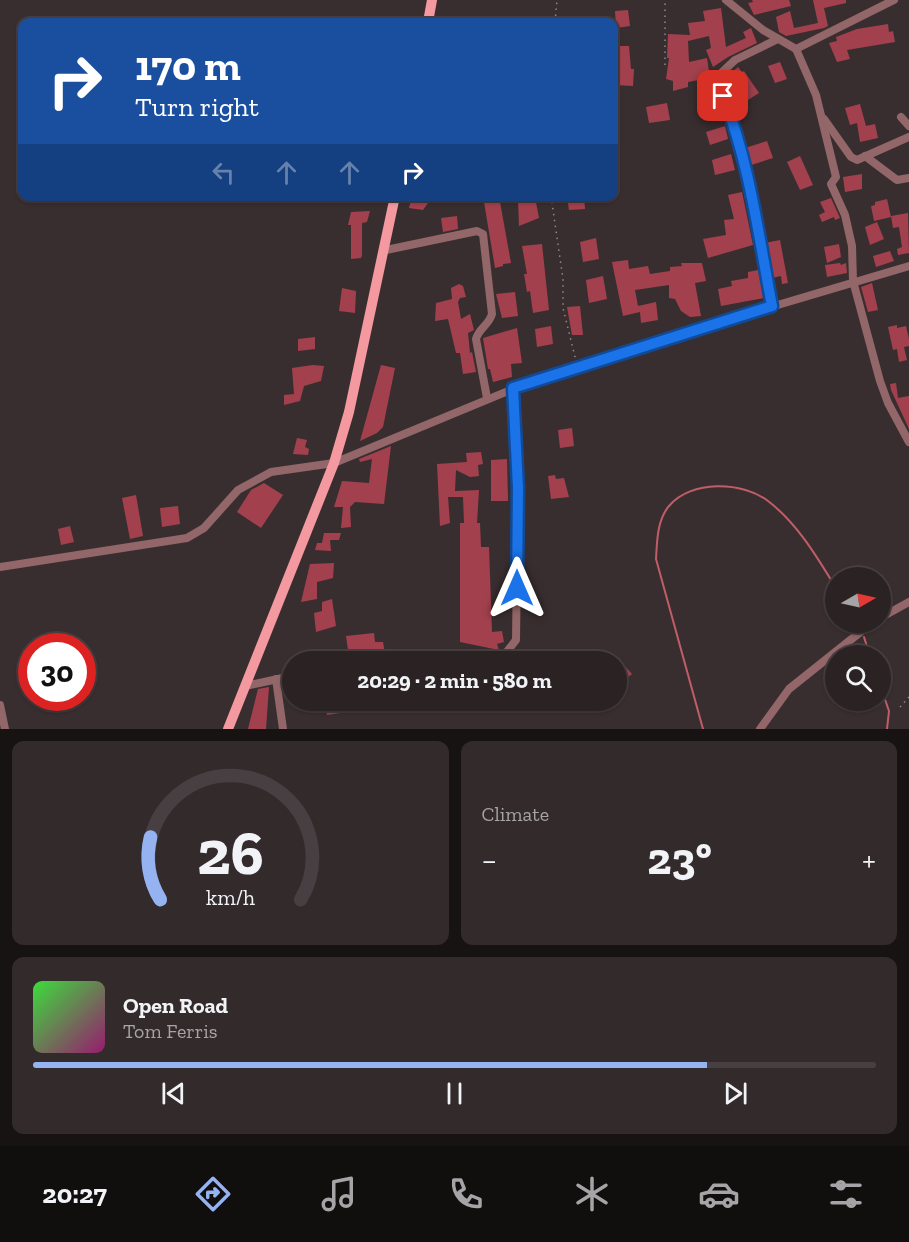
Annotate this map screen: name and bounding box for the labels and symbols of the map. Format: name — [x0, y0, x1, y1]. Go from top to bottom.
pin — [697, 70, 748, 121]
position arrow — [485, 556, 549, 620]
north arrow — [825, 567, 891, 633]
speed limit sign: 30 — [18, 633, 96, 711]

